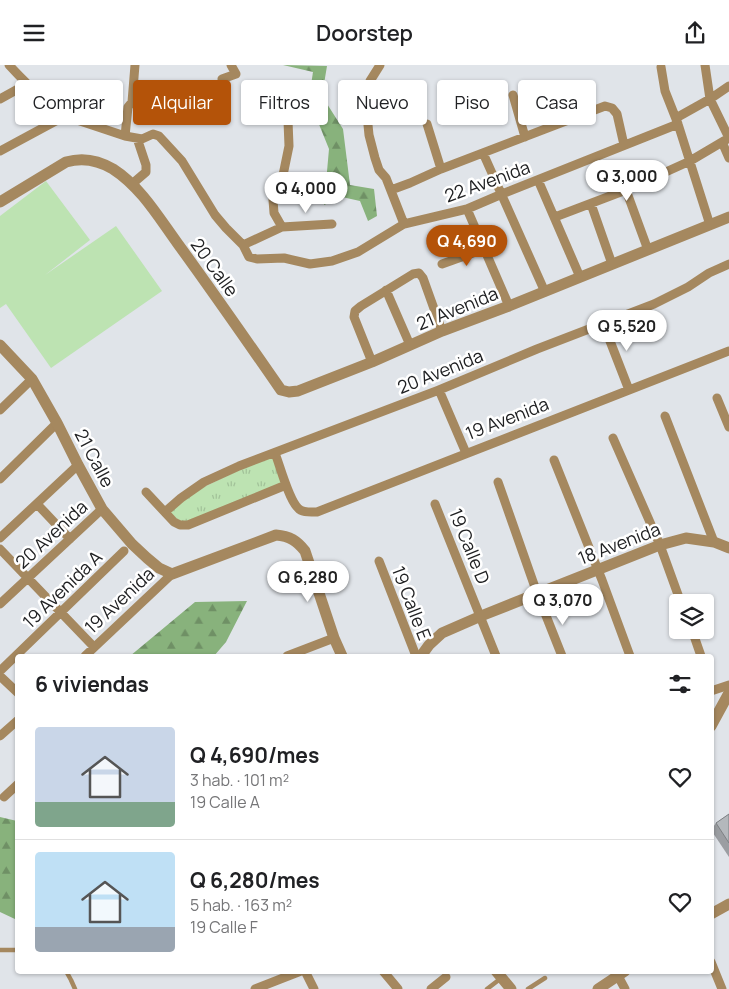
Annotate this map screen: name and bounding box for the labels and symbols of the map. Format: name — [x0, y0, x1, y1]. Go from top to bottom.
street label: 22 Avenida — [441, 154, 533, 208]
pin: Q 3,000 — [581, 159, 673, 202]
pin: Q 4,000 — [260, 171, 352, 214]
pin: Q 4,690 — [421, 225, 513, 267]
street label: 20 Calle — [186, 233, 244, 301]
street label: 21 Avenida — [413, 281, 501, 335]
pin: Q 5,520 — [581, 309, 673, 352]
street label: 20 Avenida — [394, 343, 486, 399]
street label: 19 Avenida — [462, 391, 552, 445]
street label: 21 Calle — [70, 425, 120, 491]
street label: 20 Avenida — [10, 494, 92, 574]
street label: 19 Calle D — [444, 505, 496, 587]
street label: 18 Avenida — [574, 516, 664, 570]
street label: 19 Avenida A — [17, 545, 107, 633]
pin: Q 6,280 — [262, 561, 354, 603]
street label: 19 Avenida — [79, 562, 159, 638]
street label: 19 Calle E — [387, 563, 437, 643]
pin: Q 3,070 — [517, 583, 609, 626]

